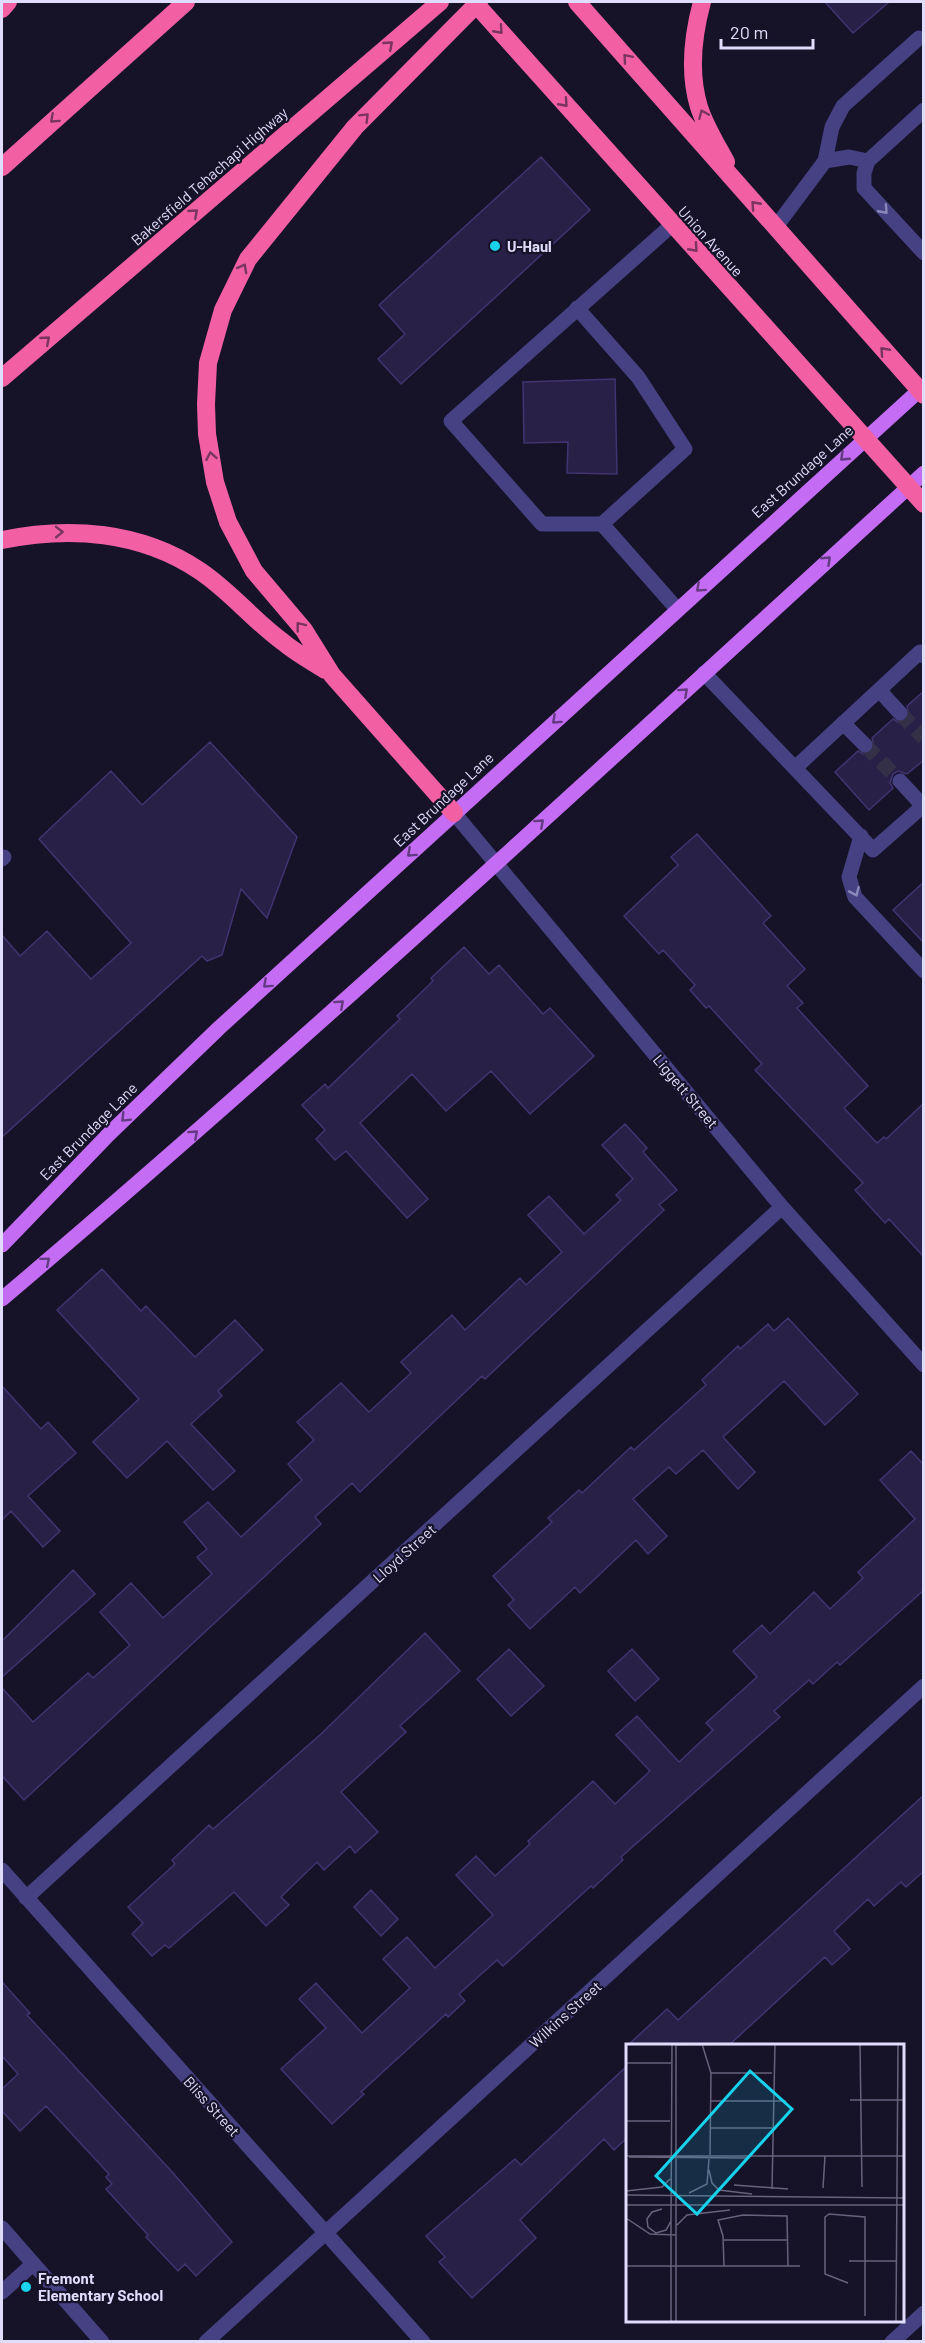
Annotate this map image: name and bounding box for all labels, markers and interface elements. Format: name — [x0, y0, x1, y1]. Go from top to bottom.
scale bar — [721, 12, 812, 50]
text: 20 m — [730, 21, 768, 43]
one-way arrow — [492, 23, 503, 34]
one-way arrow — [382, 41, 393, 52]
one-way arrow — [623, 54, 634, 65]
one-way arrow — [557, 96, 568, 107]
street label: Bakersfield Tehachapi Highway — [127, 103, 291, 249]
one-way arrow — [698, 109, 710, 120]
one-way arrow — [50, 111, 61, 122]
one-way arrow — [358, 113, 369, 123]
one-way arrow — [751, 201, 762, 212]
street label: Union Avenue — [675, 202, 747, 280]
one-way arrow — [877, 204, 888, 214]
one-way arrow — [187, 209, 198, 220]
place label: U-Haul — [507, 237, 552, 255]
marker: U-Haul — [488, 239, 502, 253]
one-way arrow — [687, 241, 698, 252]
one-way arrow — [235, 264, 247, 274]
one-way arrow — [39, 336, 50, 347]
one-way arrow — [880, 347, 891, 358]
street label: East Brundage Lane — [748, 421, 856, 521]
one-way arrow — [841, 450, 851, 461]
one-way arrow — [205, 452, 217, 461]
one-way arrow — [55, 526, 64, 538]
one-way arrow — [821, 556, 831, 567]
one-way arrow — [697, 581, 707, 592]
one-way arrow — [296, 621, 307, 632]
one-way arrow — [677, 688, 687, 699]
one-way arrow — [552, 713, 563, 724]
street label: East Brundage Lane — [389, 748, 497, 850]
one-way arrow — [533, 819, 543, 830]
one-way arrow — [407, 846, 418, 857]
one-way arrow — [848, 885, 860, 896]
one-way arrow — [263, 977, 274, 988]
one-way arrow — [333, 1000, 344, 1011]
street label: Liggett Street — [650, 1050, 722, 1132]
street label: East Brundage Lane — [36, 1079, 140, 1183]
one-way arrow — [122, 1111, 133, 1122]
one-way arrow — [188, 1130, 198, 1141]
one-way arrow — [39, 1257, 50, 1268]
street label: Lloyd Street — [369, 1520, 439, 1586]
street label: Wilkins Street — [525, 1977, 605, 2051]
inset map — [626, 2044, 904, 2322]
street label: Bliss Street — [180, 2072, 244, 2140]
place label: Fremont Elementary School — [38, 2269, 163, 2304]
marker: Fremont Elementary School — [19, 2280, 33, 2294]

